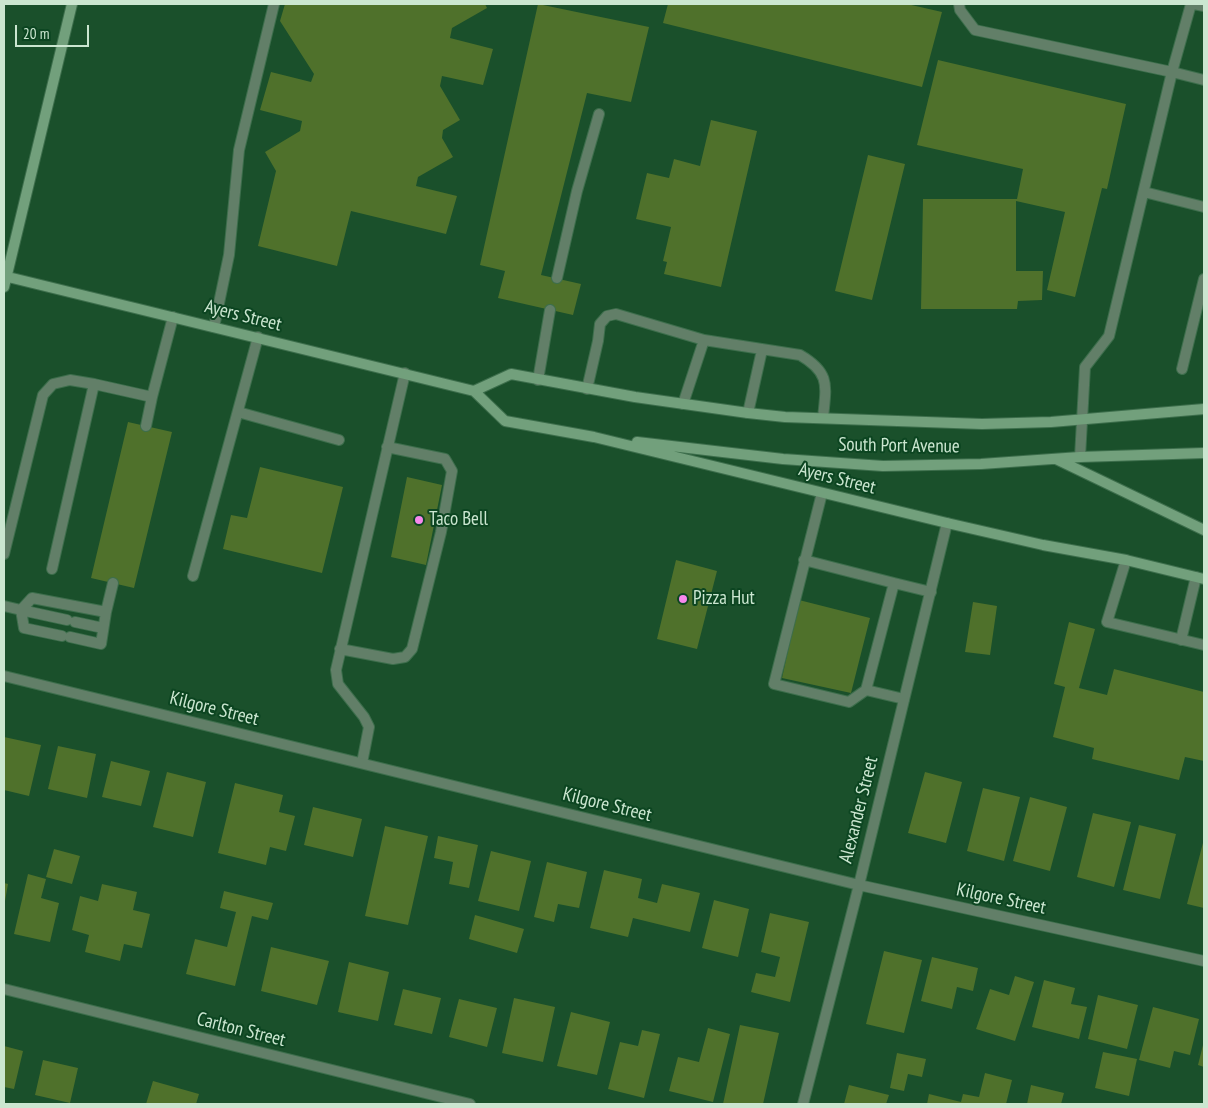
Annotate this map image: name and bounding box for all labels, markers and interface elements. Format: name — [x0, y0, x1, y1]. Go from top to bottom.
scale bar — [18, 15, 91, 47]
text: 20 m — [23, 24, 49, 43]
street label: Ayers Street — [202, 295, 284, 337]
street label: South Port Avenue — [838, 434, 960, 458]
street label: Ayers Street — [796, 458, 878, 500]
place label: Taco Bell — [429, 509, 488, 531]
marker: Taco Bell — [413, 514, 425, 526]
place label: Pizza Hut — [693, 588, 755, 610]
marker: Pizza Hut — [677, 593, 689, 605]
street label: Kilgore Street — [167, 687, 261, 731]
street label: Alexander Street — [835, 754, 883, 866]
street label: Kilgore Street — [560, 783, 654, 827]
street label: Kilgore Street — [954, 878, 1048, 920]
street label: Carlton Street — [194, 1008, 288, 1052]

